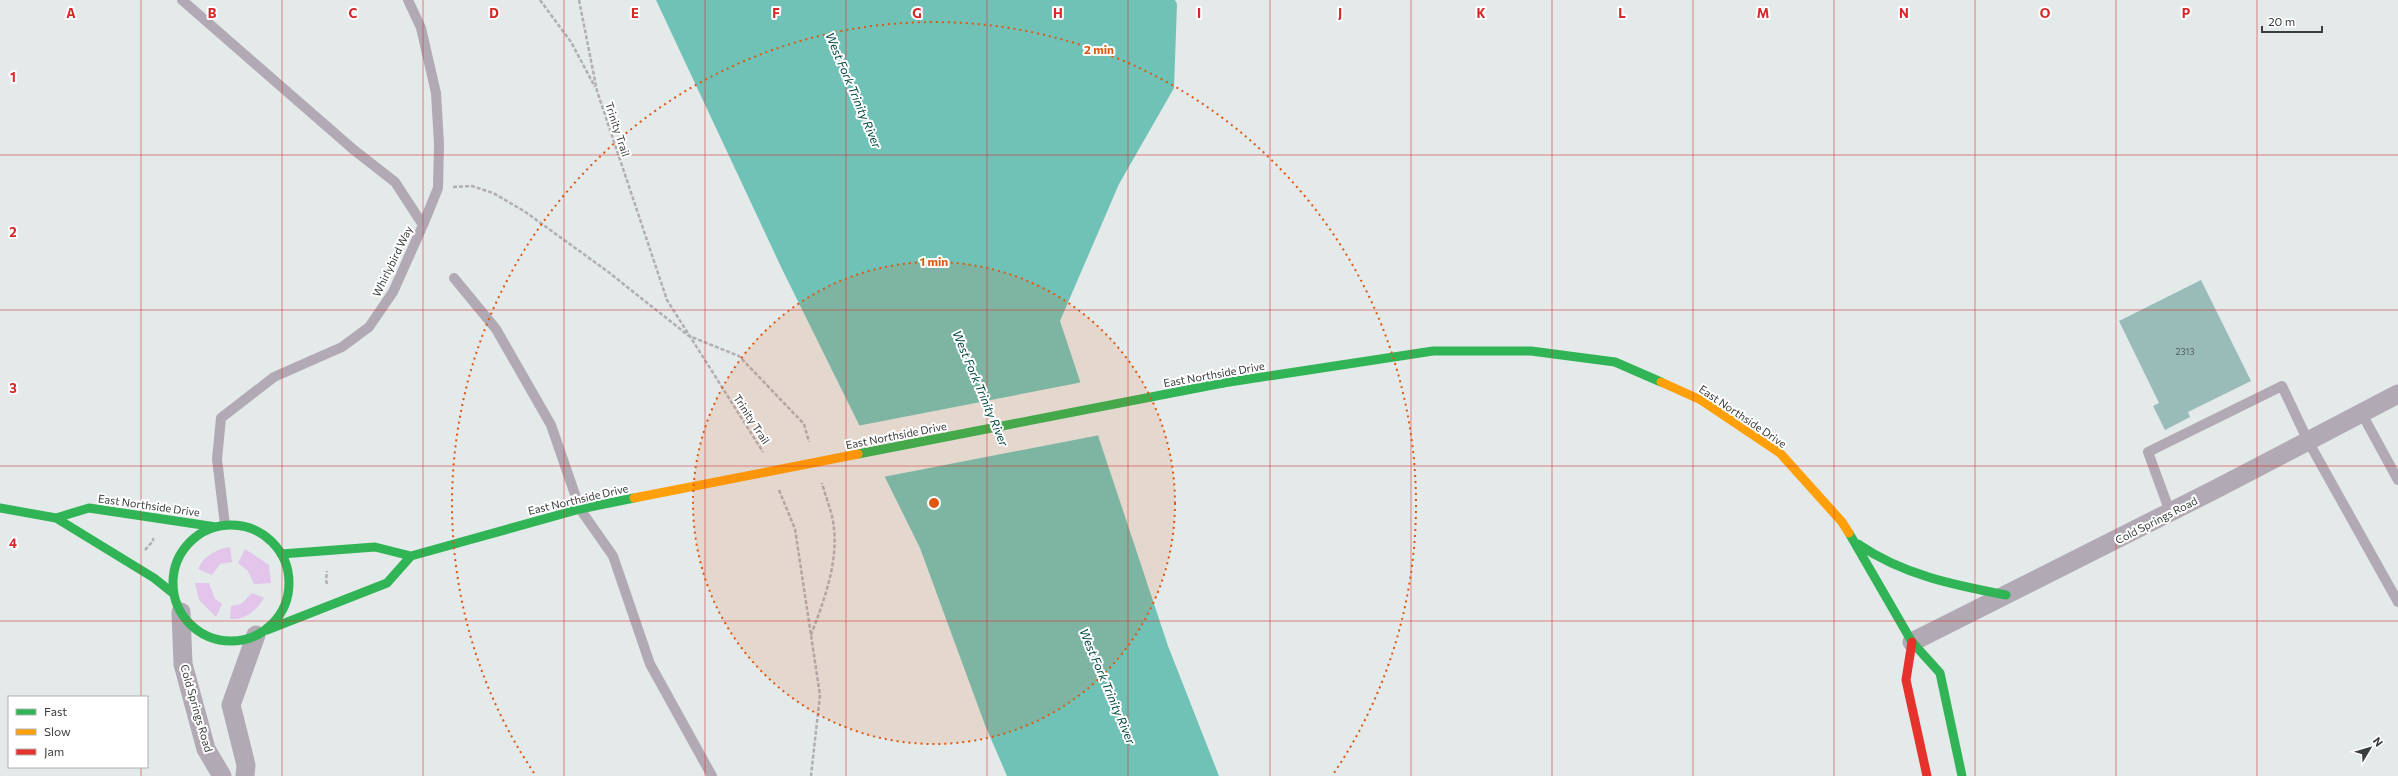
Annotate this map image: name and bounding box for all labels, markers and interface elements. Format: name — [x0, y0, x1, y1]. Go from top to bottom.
text: A — [66, 5, 76, 21]
text: B — [208, 5, 217, 21]
text: C — [349, 5, 358, 21]
text: D — [489, 5, 499, 21]
text: E — [631, 5, 639, 21]
text: F — [772, 5, 780, 21]
text: G — [912, 5, 922, 21]
text: H — [1053, 5, 1063, 21]
text: I — [1197, 5, 1201, 21]
text: J — [1338, 5, 1342, 21]
text: K — [1476, 5, 1486, 21]
text: L — [1618, 5, 1626, 21]
text: M — [1757, 5, 1769, 21]
text: N — [1899, 5, 1909, 21]
text: O — [2040, 5, 2051, 21]
text: P — [2182, 5, 2191, 21]
scale bar — [2262, 8, 2322, 34]
text: 20 m — [2268, 14, 2295, 28]
water label: West Fork Trinity River — [823, 30, 885, 151]
text: 2 min — [1084, 42, 1114, 56]
text: 1 — [10, 69, 16, 85]
street label: Trinity Trail — [603, 100, 633, 158]
street label: Whirlybird Way — [369, 223, 415, 299]
text: 2 — [9, 224, 17, 240]
text: 1 min — [920, 254, 948, 268]
water label: West Fork Trinity River — [950, 328, 1012, 449]
house number: 2313 — [2175, 346, 2195, 357]
street label: East Northside Drive — [1162, 359, 1266, 389]
text: 3 — [9, 380, 17, 396]
street label: East Northside Drive — [1697, 382, 1789, 450]
street label: Trinity Trail — [731, 392, 773, 446]
street label: East Northside Drive — [844, 419, 948, 451]
street label: East Northside Drive — [527, 481, 630, 517]
street label: East Northside Drive — [97, 491, 201, 519]
street label: Cold Springs Road — [2113, 494, 2199, 546]
centre of rings — [927, 496, 941, 510]
text: 4 — [9, 535, 17, 551]
water label: West Fork Trinity River — [1077, 626, 1139, 747]
street label: Cold Springs Road — [178, 663, 216, 753]
legend — [8, 696, 148, 768]
text: Fast — [44, 704, 67, 718]
text: Slow — [44, 724, 71, 738]
north arrow — [2350, 728, 2390, 768]
text: N — [2371, 734, 2386, 749]
text: Jam — [44, 744, 64, 759]

